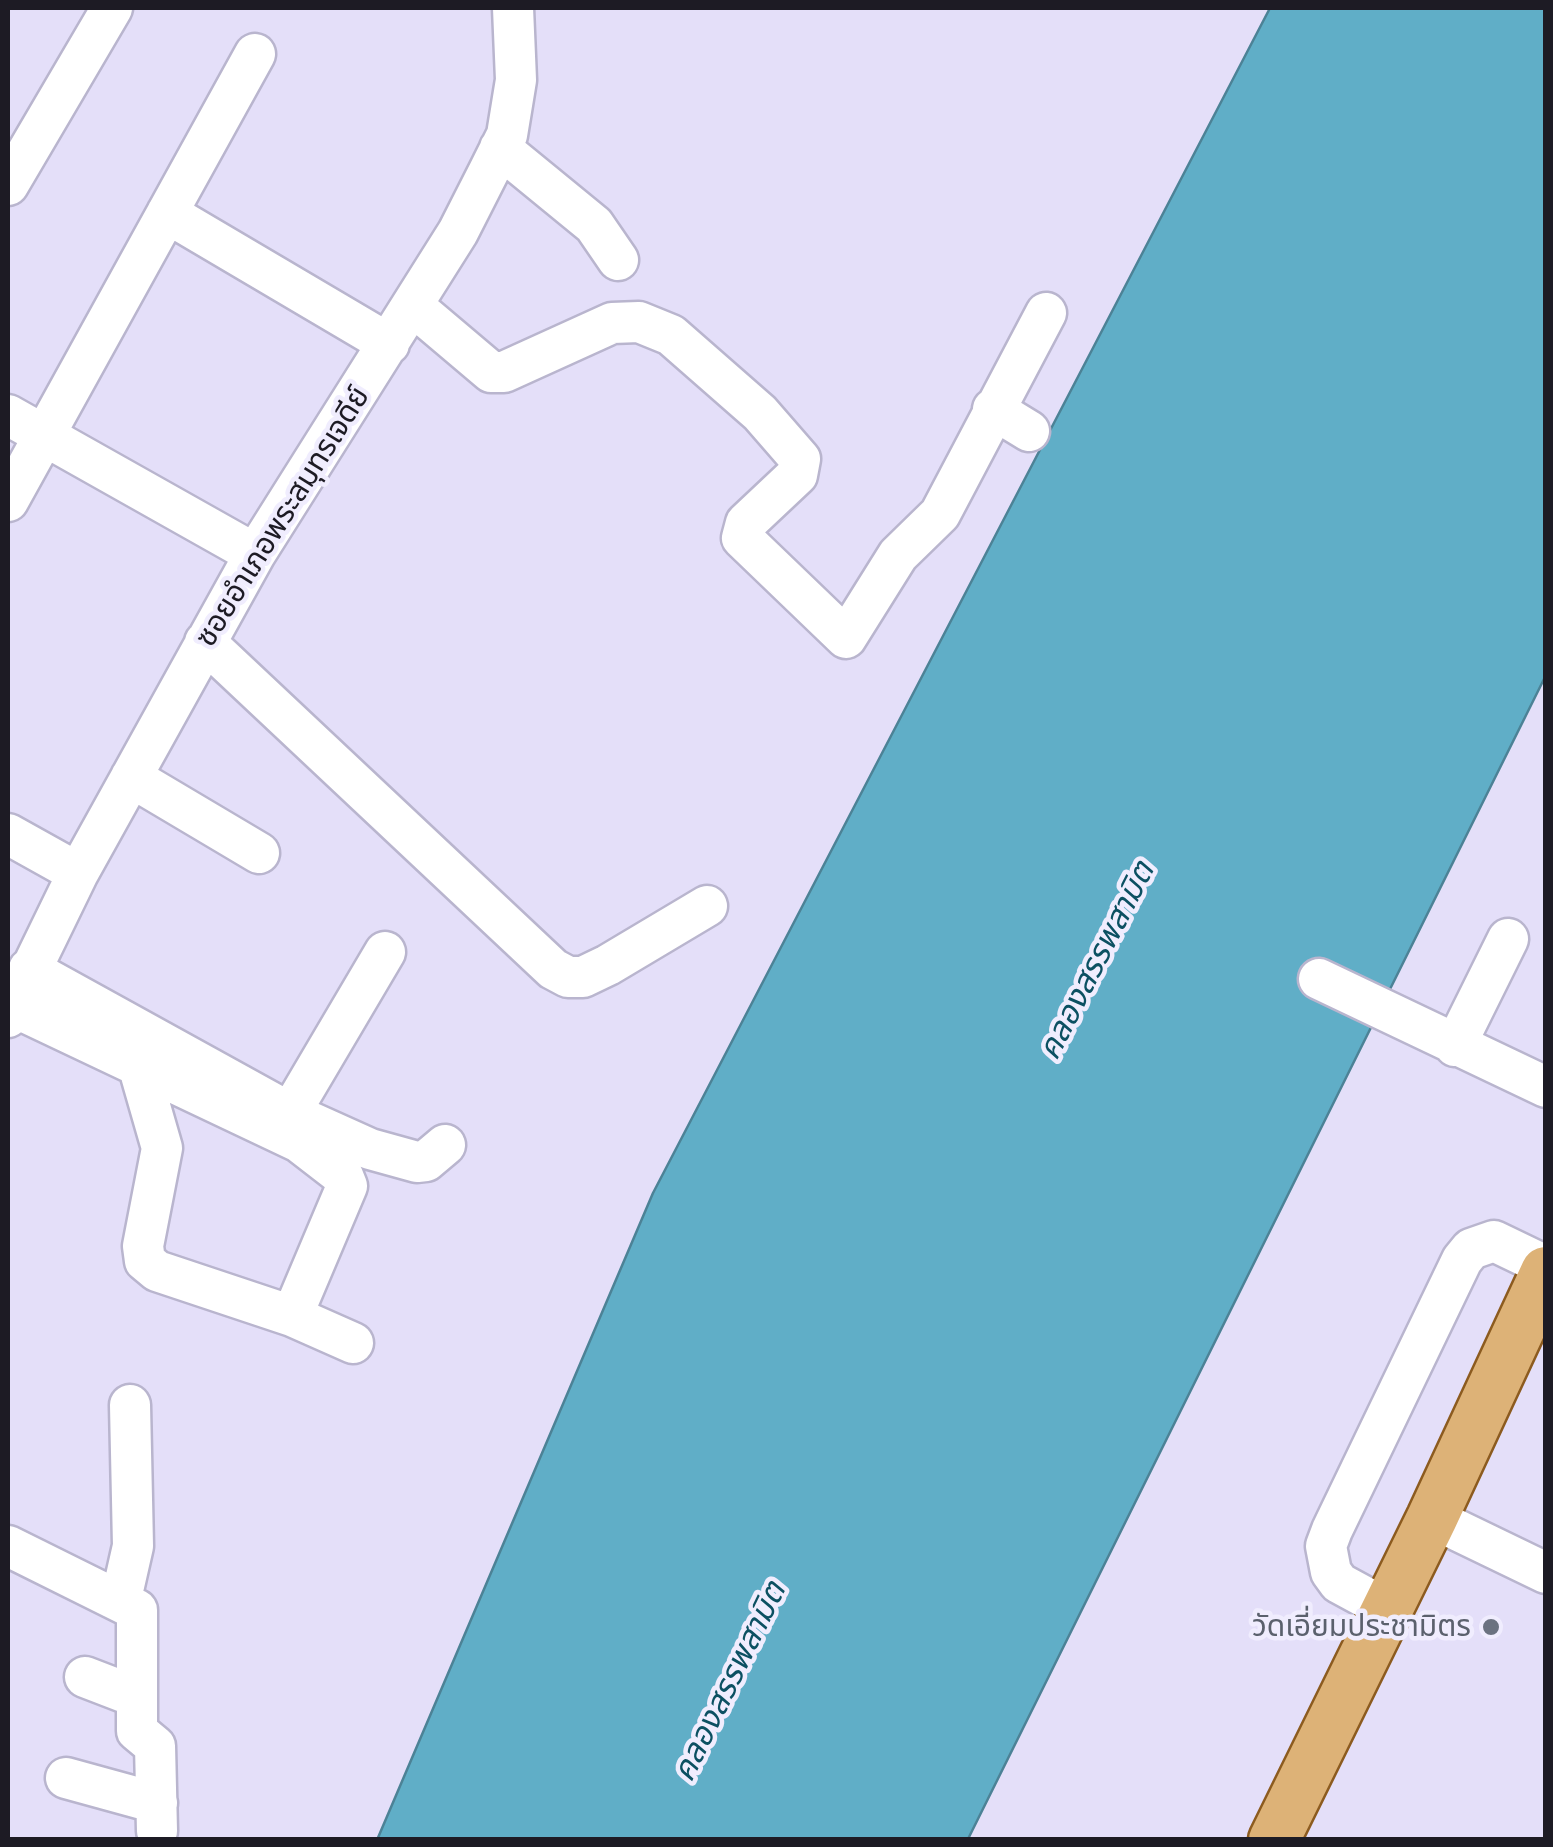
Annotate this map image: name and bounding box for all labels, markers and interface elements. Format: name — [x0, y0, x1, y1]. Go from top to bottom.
street label: ซอยอำเภอพระสมุทรเจดีย์ — [188, 380, 378, 654]
water label: คลองสรรพสามิต — [1031, 856, 1163, 1066]
water label: คลองสรรพสามิต — [665, 1576, 795, 1788]
place label: วัดเอี่ยมประชามิตร — [1252, 1609, 1471, 1645]
marker: วัดเอี่ยมประชามิตร — [1480, 1616, 1502, 1638]

